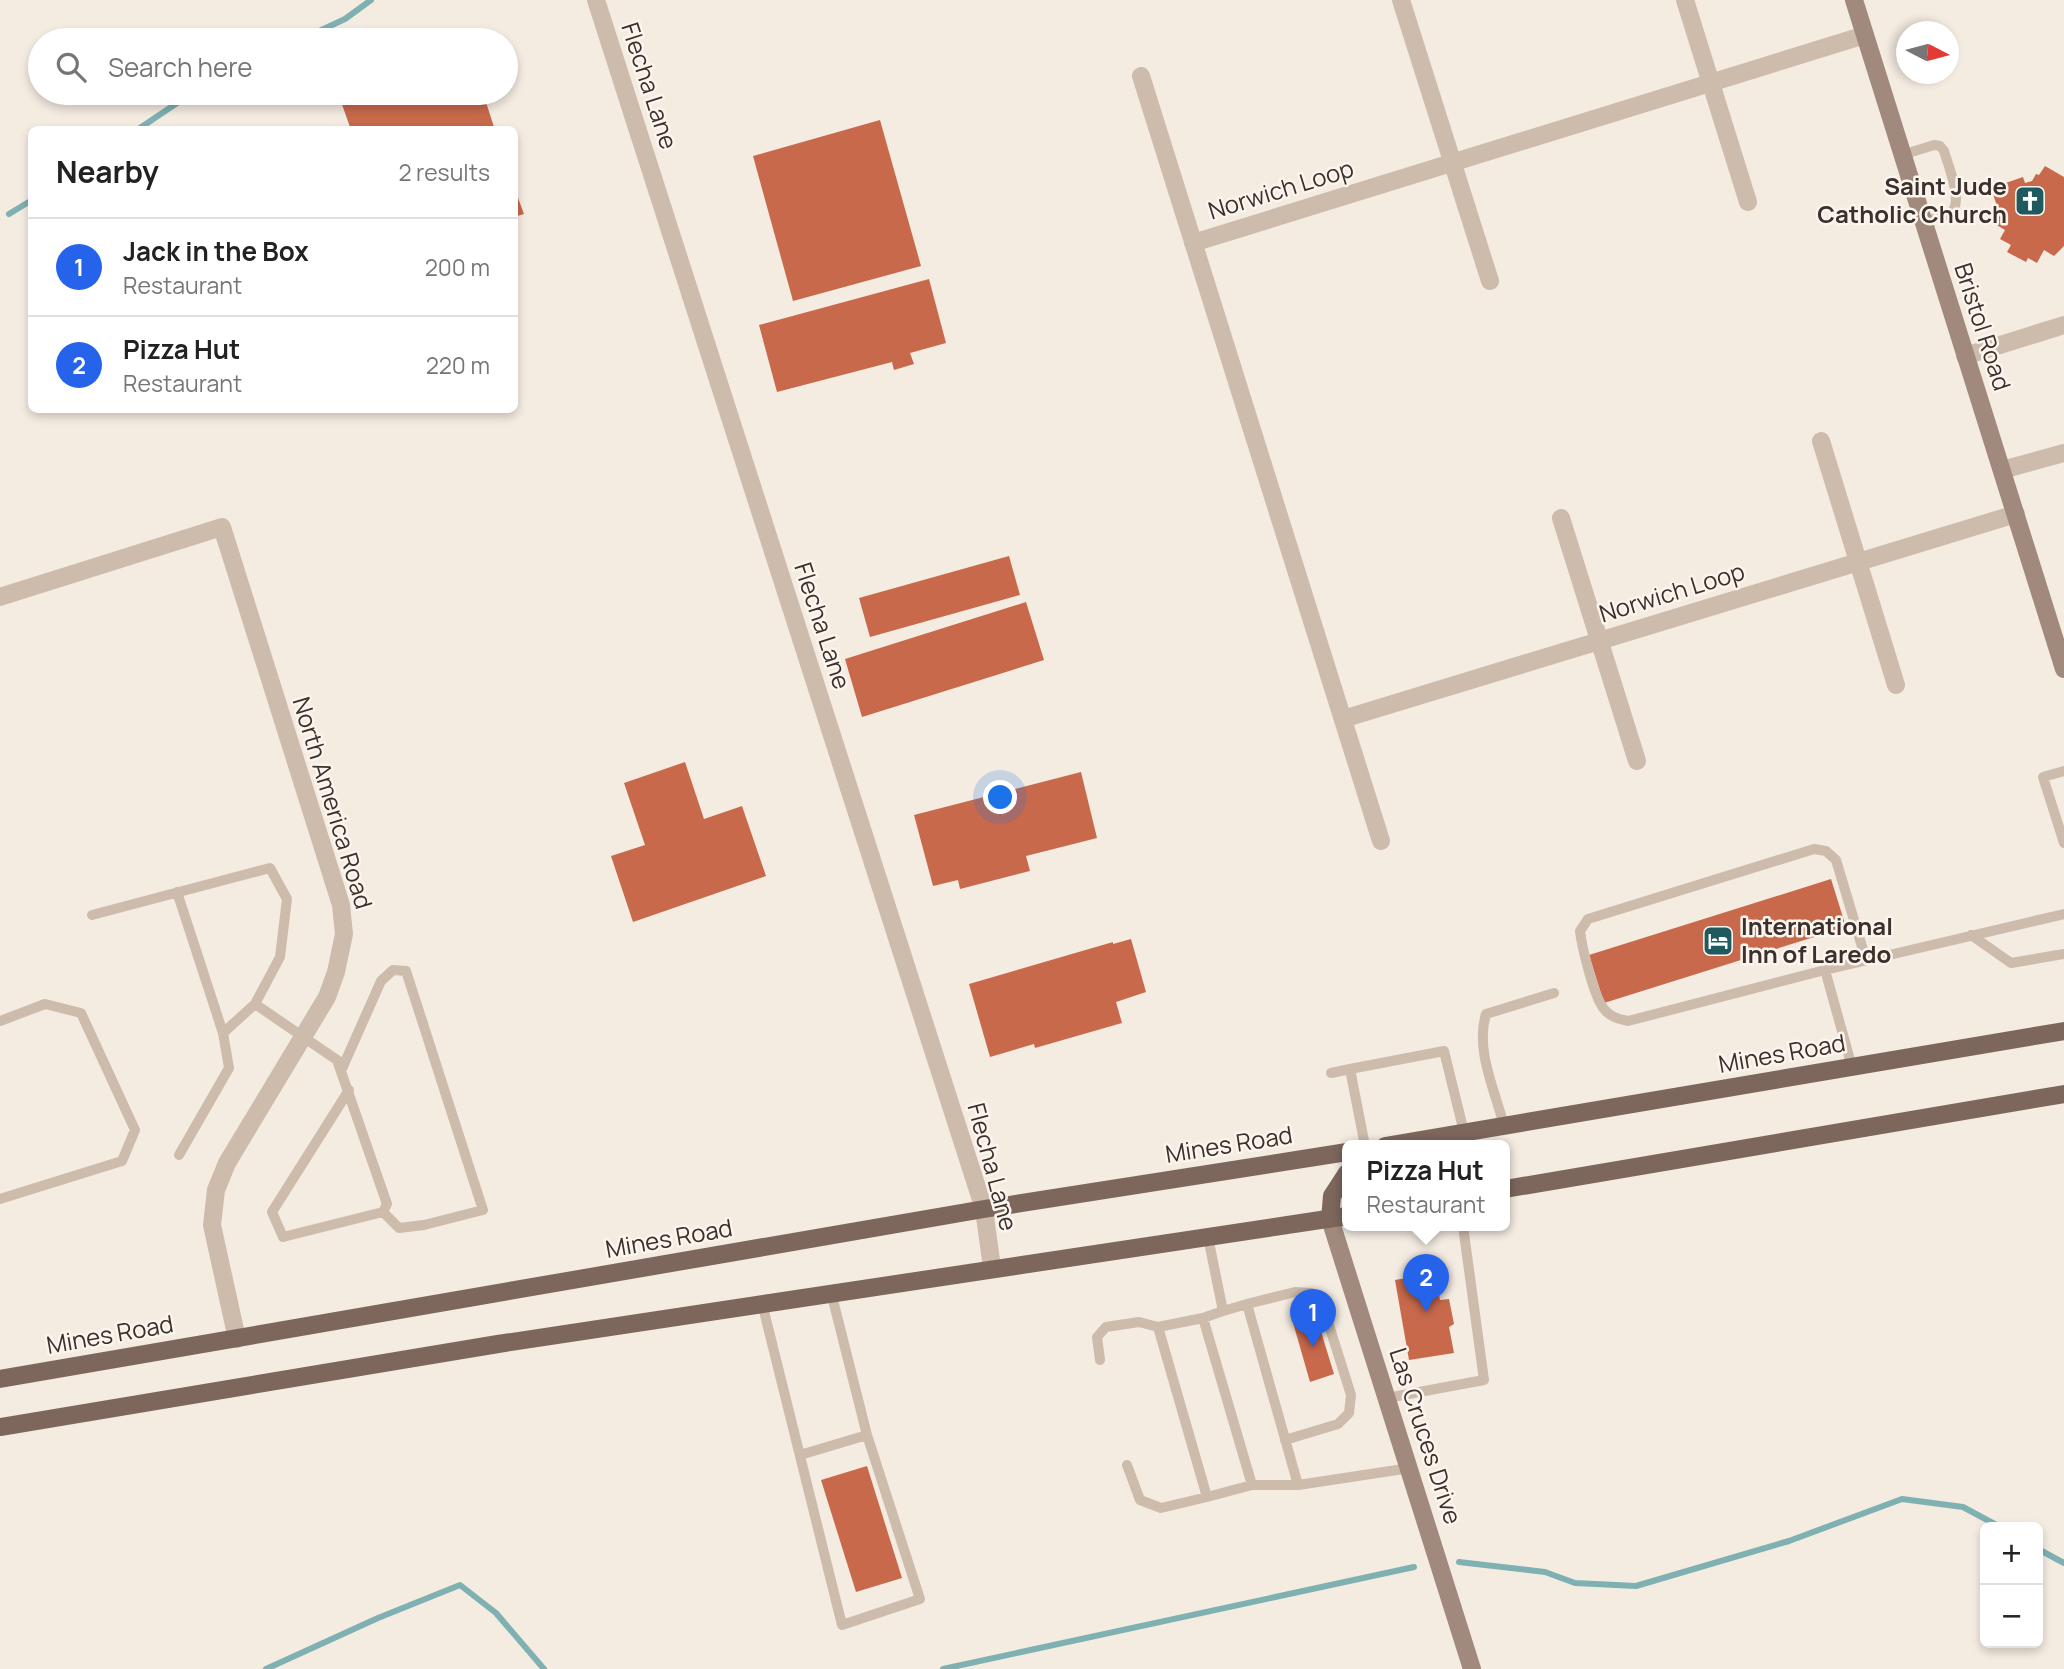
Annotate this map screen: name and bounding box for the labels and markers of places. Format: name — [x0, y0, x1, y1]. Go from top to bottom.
place label: Saint Jude Catholic Church — [1817, 169, 2007, 230]
church icon: Saint Jude Catholic Church — [2013, 184, 2047, 218]
place label: International Inn of Laredo — [1741, 909, 1893, 970]
hotel icon: International Inn of Laredo — [1701, 924, 1735, 958]
pin: 2 — [1403, 1254, 1449, 1312]
pin: 1 — [1290, 1289, 1336, 1347]

